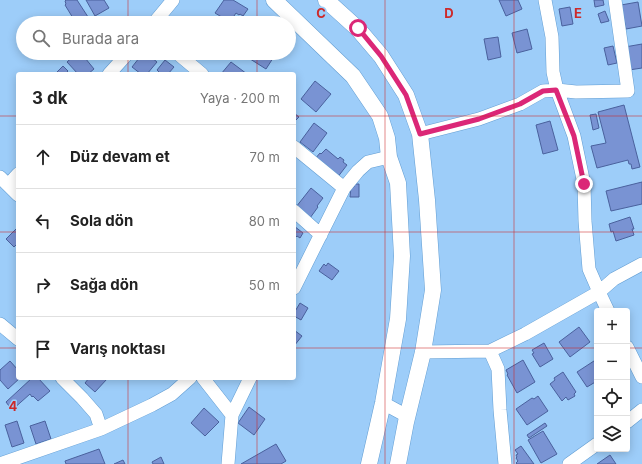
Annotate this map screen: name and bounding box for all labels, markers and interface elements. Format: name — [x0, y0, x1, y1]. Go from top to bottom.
text: C — [316, 5, 326, 21]
text: D — [444, 5, 454, 21]
text: E — [574, 5, 582, 21]
search box — [16, 16, 296, 60]
route start — [349, 19, 367, 37]
icon: search — [30, 27, 52, 49]
text: Burada ara — [62, 29, 139, 48]
text: 3 dk — [32, 88, 68, 108]
text: Yaya · 200 m — [200, 90, 280, 106]
icon: ahead — [32, 146, 54, 168]
text: Düz devam et — [70, 147, 170, 166]
text: 70 m — [250, 149, 280, 165]
route end — [575, 175, 593, 193]
icon: left — [32, 210, 54, 232]
text: Sola dön — [70, 211, 133, 230]
text: 80 m — [249, 213, 280, 229]
icon: right — [32, 274, 54, 296]
text: Sağa dön — [70, 275, 138, 294]
text: 50 m — [249, 277, 280, 293]
map controls — [594, 308, 630, 452]
button: + — [594, 308, 630, 344]
icon: arrive — [32, 338, 54, 360]
text: Varış noktası — [70, 339, 165, 358]
button: − — [594, 344, 630, 380]
button: locate — [594, 380, 630, 416]
text: 4 — [9, 398, 18, 414]
button: layers — [594, 416, 630, 452]

